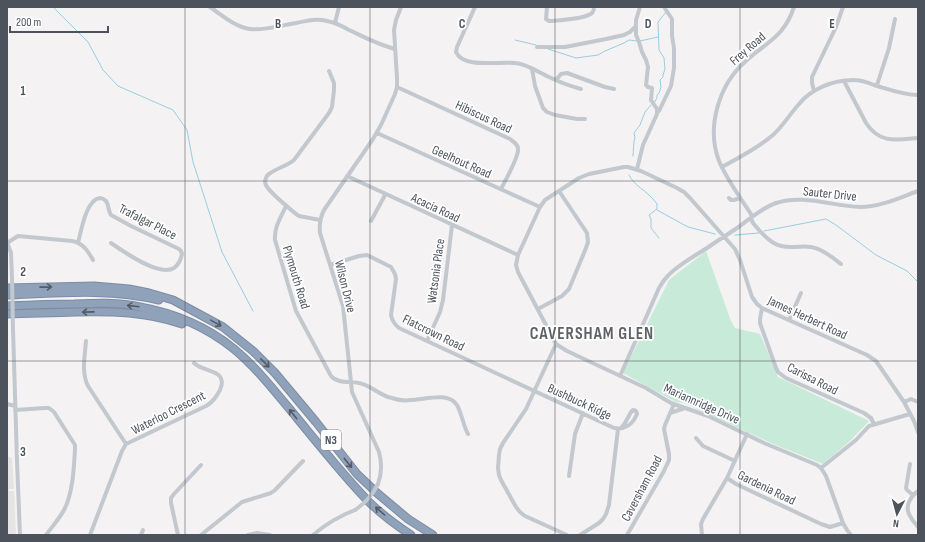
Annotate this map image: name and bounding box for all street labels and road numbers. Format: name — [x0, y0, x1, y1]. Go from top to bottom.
street label: Frey Road — [726, 29, 769, 69]
street label: Hibiscus Road — [453, 97, 514, 137]
street label: Geelhout Road — [429, 142, 494, 182]
street label: Sauter Drive — [802, 183, 857, 205]
street label: Acacia Road — [408, 189, 463, 226]
street label: Trafalgar Place — [116, 200, 179, 243]
street label: Watsonia Place — [424, 238, 448, 305]
street label: Plymouth Road — [279, 244, 313, 311]
street label: Wilson Drive — [331, 258, 359, 314]
street label: James Herbert Road — [764, 292, 850, 343]
street label: Flatcrown Road — [400, 311, 467, 355]
street label: Carissa Road — [784, 359, 841, 399]
street label: Bushbuck Ridge — [545, 380, 614, 424]
street label: Mariannridge Drive — [661, 380, 742, 428]
street label: Waterloo Crescent — [129, 387, 208, 438]
road number: N3 — [321, 430, 341, 450]
street label: Caversham Road — [618, 453, 666, 524]
street label: Gardenia Road — [735, 467, 798, 509]

